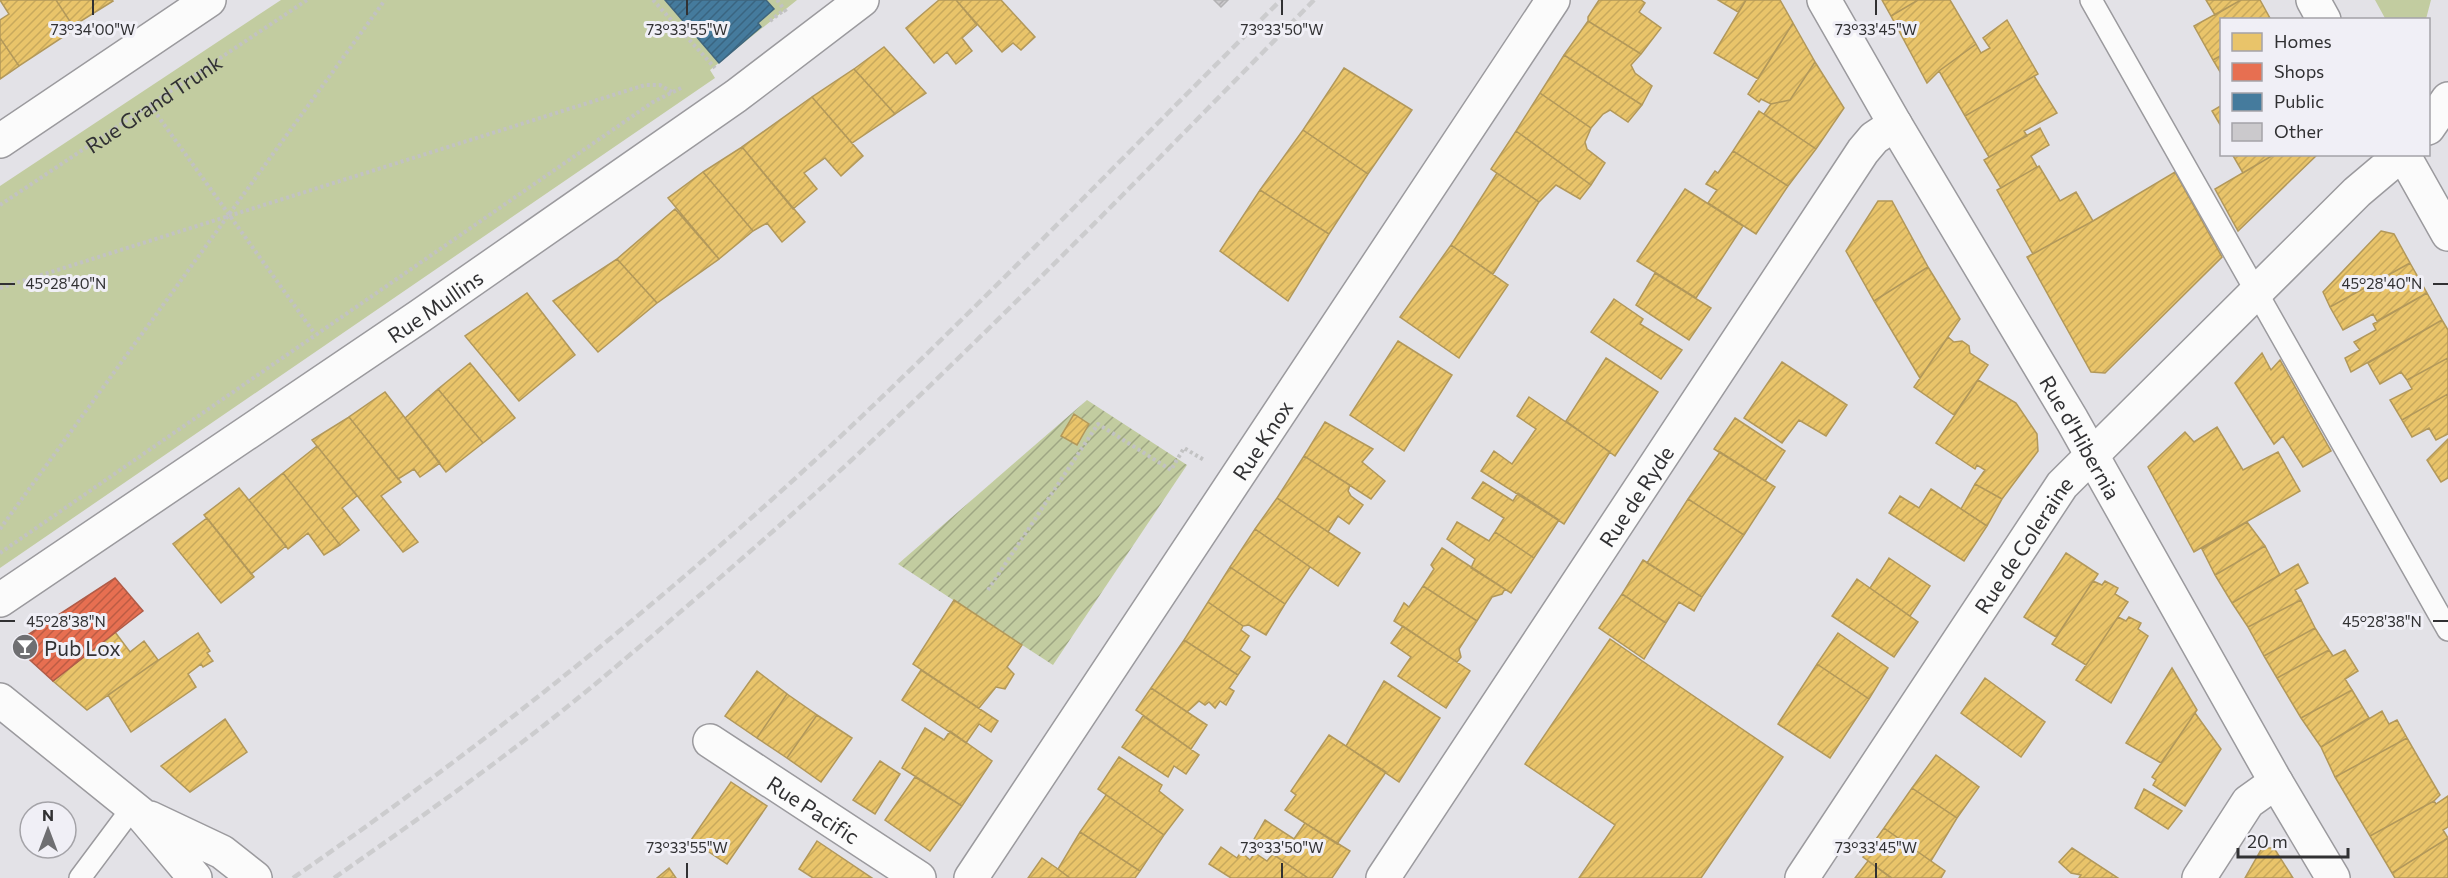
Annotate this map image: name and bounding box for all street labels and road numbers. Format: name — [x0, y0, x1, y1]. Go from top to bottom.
street label: Rue Grand Trunk — [80, 48, 226, 157]
street label: Rue Mullins — [382, 264, 487, 347]
street label: Rue d'Hibernia — [2036, 371, 2126, 503]
street label: Rue Knox — [1226, 395, 1297, 484]
street label: Rue de Ryde — [1593, 441, 1678, 551]
street label: Rue de Coleraine — [1968, 470, 2077, 618]
street label: Rue Pacific — [763, 770, 864, 848]

